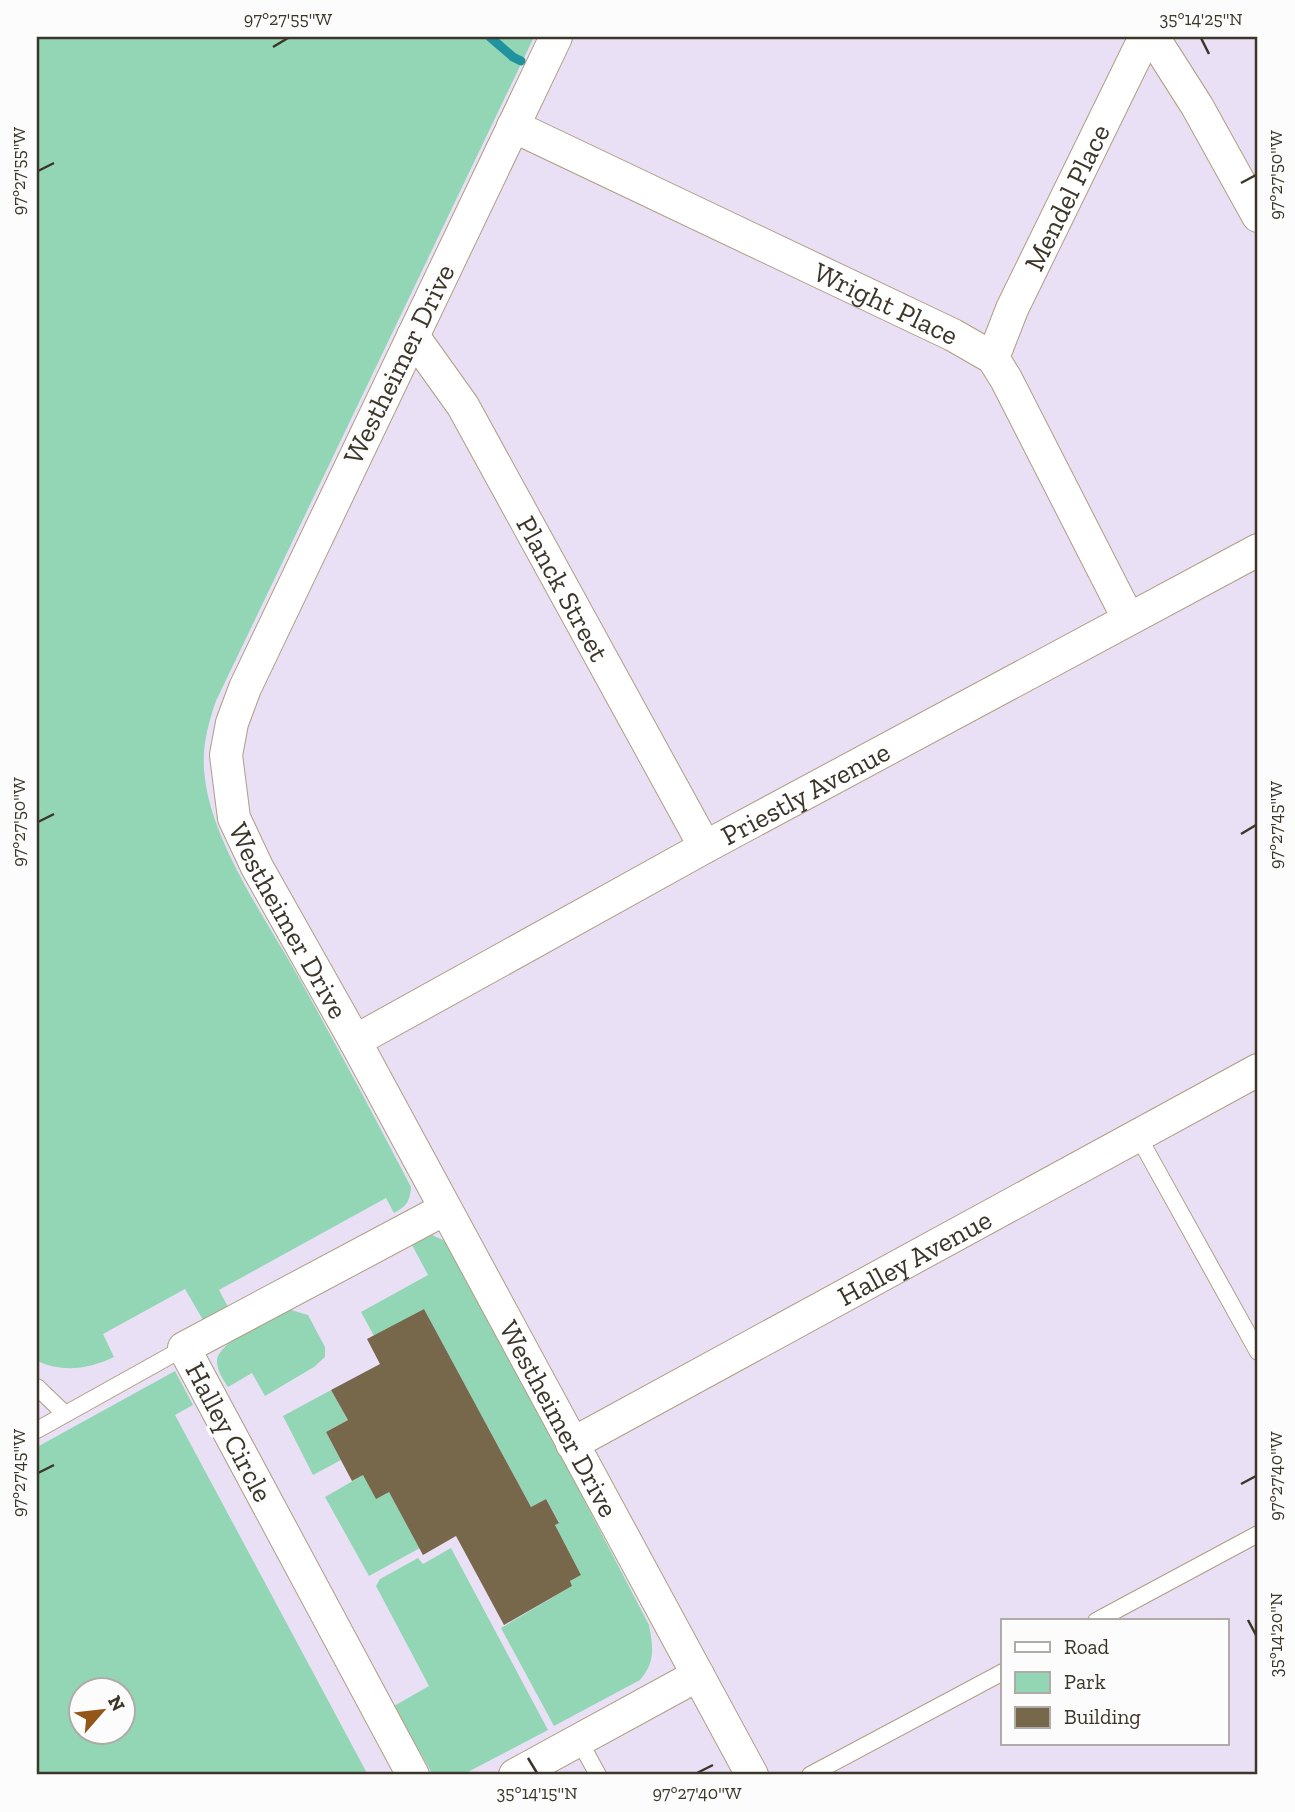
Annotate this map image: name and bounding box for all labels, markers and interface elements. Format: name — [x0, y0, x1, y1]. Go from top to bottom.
text: 97°27'55"W — [244, 8, 332, 30]
text: 35°14'25"N — [1159, 8, 1243, 30]
street label: Mendel Place — [1017, 119, 1116, 276]
text: 97°27'55"W — [8, 127, 30, 215]
text: 97°27'50"W — [1265, 130, 1287, 220]
street label: Wright Place — [809, 255, 963, 352]
street label: Westheimer Drive — [336, 259, 462, 469]
street label: Planck Street — [510, 510, 616, 667]
street label: Priestly Avenue — [715, 734, 895, 852]
text: 97°27'50"W — [8, 777, 30, 867]
text: 97°27'45"W — [1265, 781, 1287, 869]
street label: Westheimer Drive — [222, 817, 355, 1024]
street label: Halley Avenue — [832, 1202, 997, 1312]
street label: Westheimer Drive — [493, 1315, 626, 1522]
street label: Halley Circle — [178, 1357, 280, 1507]
text: 97°27'45"W — [8, 1429, 30, 1517]
text: 97°27'40"W — [1265, 1431, 1287, 1521]
text: 35°14'20"N — [1265, 1593, 1287, 1677]
legend — [1001, 1619, 1228, 1745]
text: Road — [1064, 1634, 1110, 1659]
text: Park — [1064, 1669, 1106, 1694]
north arrow — [66, 1675, 136, 1745]
text: N — [103, 1691, 130, 1715]
text: Building — [1064, 1704, 1141, 1729]
text: 35°14'15"N — [497, 1782, 577, 1804]
text: 97°27'40"W — [652, 1782, 742, 1804]

